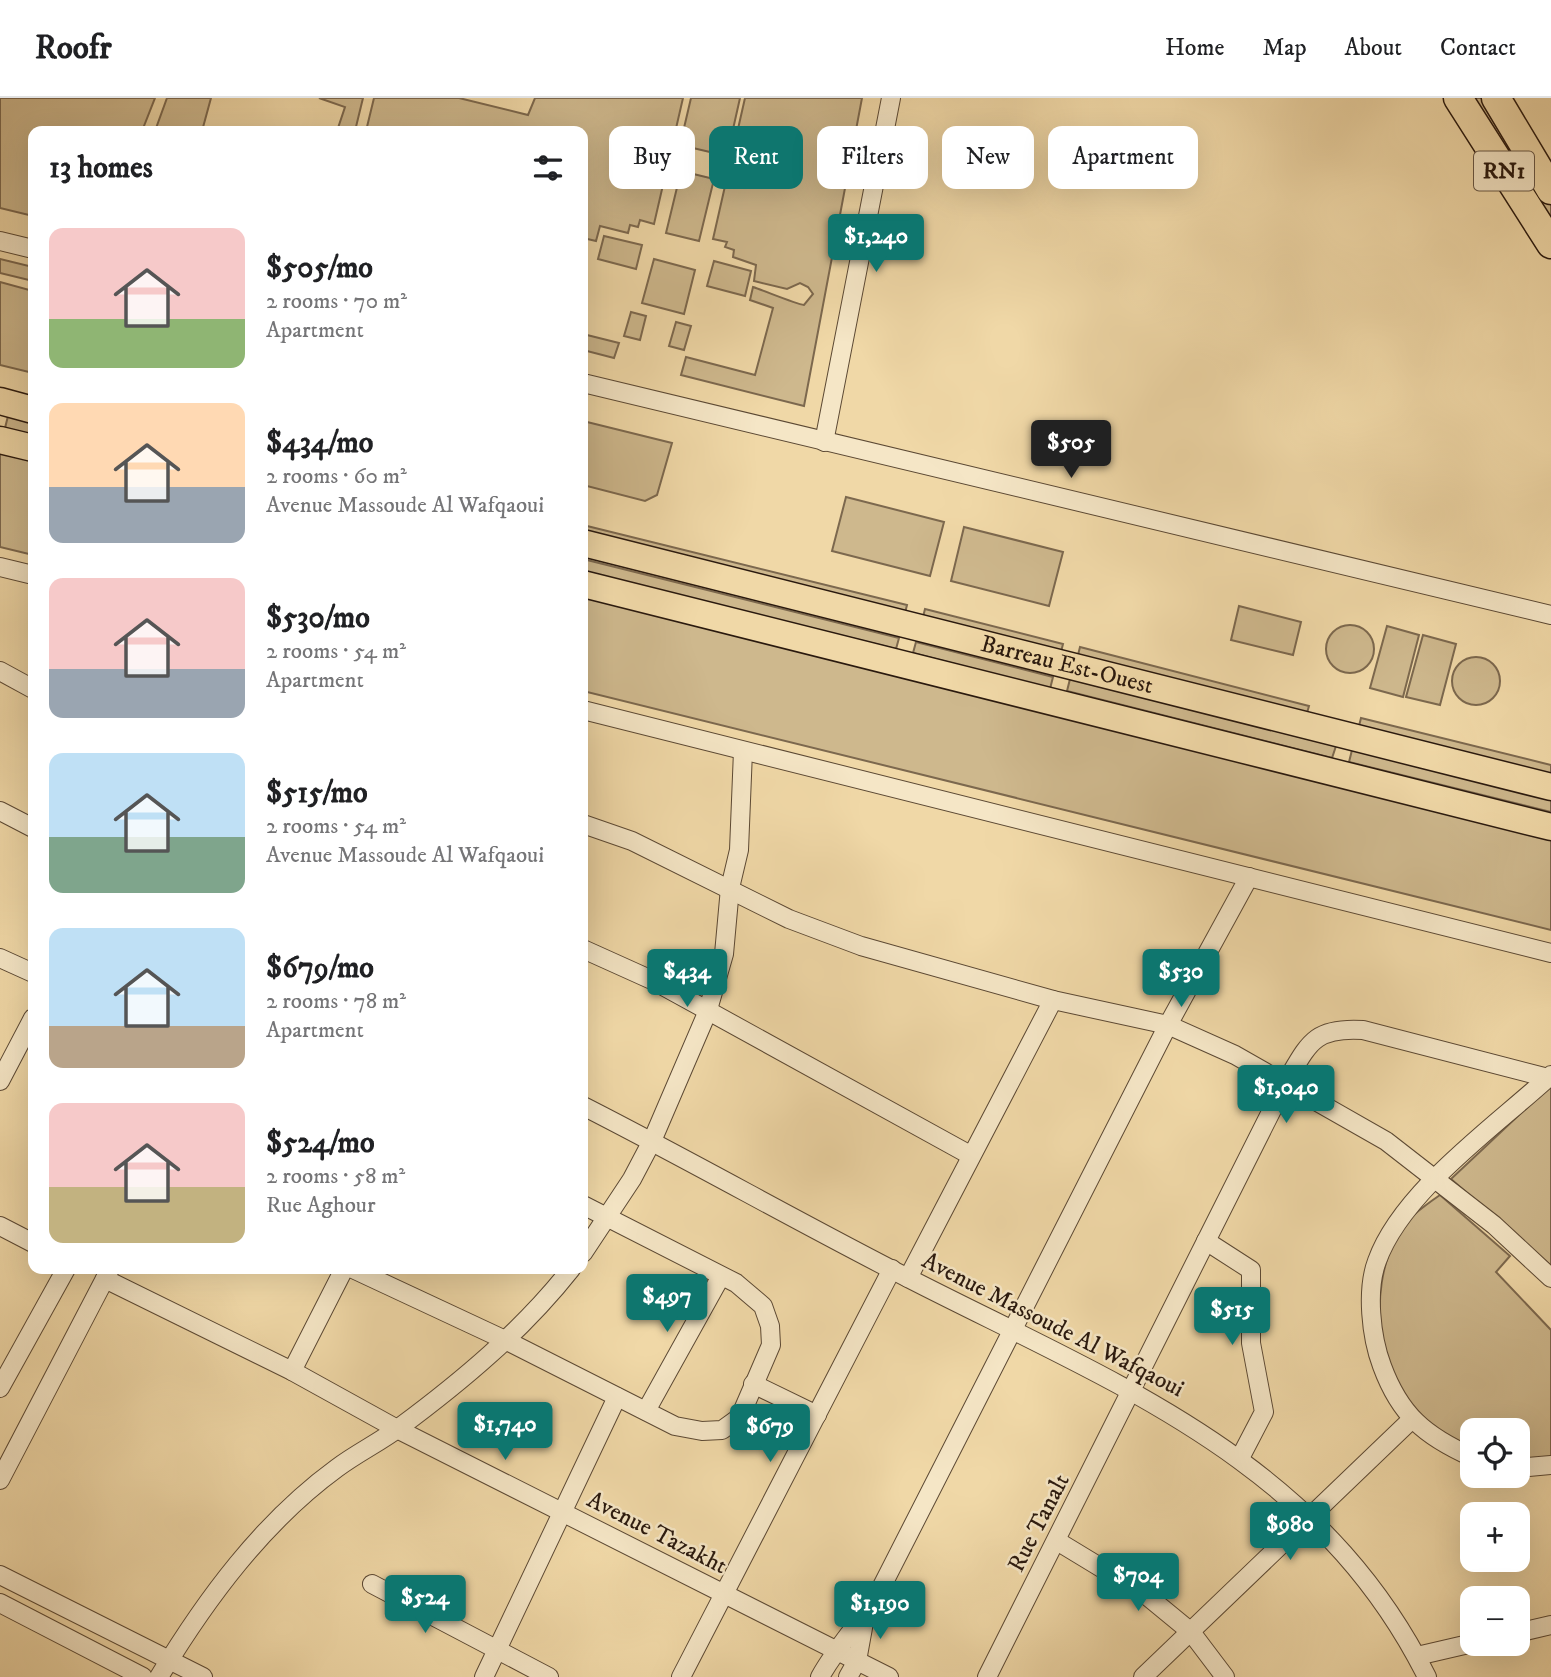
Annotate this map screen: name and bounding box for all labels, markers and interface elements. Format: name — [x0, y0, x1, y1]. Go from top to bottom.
text: Roofr — [35, 28, 112, 69]
text: Home — [1165, 33, 1224, 63]
text: Map — [1262, 33, 1307, 63]
text: About — [1345, 33, 1402, 63]
text: Contact — [1440, 33, 1516, 63]
chip: Buy — [609, 126, 695, 189]
chip: Rent — [709, 126, 803, 189]
chip: Filters — [817, 126, 928, 189]
chip: New — [942, 126, 1034, 189]
chip: Apartment — [1048, 126, 1198, 189]
icon: filters — [529, 149, 567, 187]
text: 13 homes — [49, 150, 153, 187]
road number: RN1 — [1474, 152, 1534, 190]
pin: $1,240 — [819, 214, 933, 274]
text: $1,240 — [844, 222, 908, 251]
text: $505/mo — [266, 250, 373, 287]
icon: home — [105, 256, 189, 340]
text: 2 rooms · 70 m² — [266, 287, 407, 316]
text: Apartment — [266, 316, 364, 345]
pin: $505 — [1030, 420, 1112, 480]
text: $434/mo — [266, 425, 373, 462]
text: $505 — [1047, 428, 1095, 457]
icon: home — [105, 431, 189, 515]
text: 2 rooms · 60 m² — [266, 462, 407, 491]
text: Avenue Massoude Al Wafqaoui — [266, 491, 544, 520]
text: $530/mo — [266, 600, 370, 637]
icon: home — [105, 606, 189, 690]
street label: Barreau Est-Ouest — [977, 629, 1157, 701]
text: 2 rooms · 54 m² — [266, 637, 406, 666]
text: Apartment — [266, 666, 364, 695]
text: $515/mo — [266, 775, 368, 812]
icon: home — [105, 781, 189, 865]
text: 2 rooms · 54 m² — [266, 812, 406, 841]
text: Avenue Massoude Al Wafqaoui — [266, 841, 544, 870]
text: $679/mo — [266, 950, 374, 987]
pin: $434 — [646, 950, 728, 1009]
pin: $530 — [1140, 950, 1222, 1009]
icon: home — [105, 956, 189, 1040]
text: $434 — [663, 957, 711, 986]
text: $530 — [1159, 957, 1203, 986]
text: 2 rooms · 78 m² — [266, 987, 406, 1016]
text: Apartment — [266, 1016, 364, 1045]
pin: $1,040 — [1229, 1066, 1343, 1125]
text: $1,040 — [1253, 1073, 1319, 1102]
text: $524/mo — [266, 1125, 374, 1162]
icon: home — [105, 1131, 189, 1215]
text: 2 rooms · 58 m² — [266, 1162, 405, 1191]
text: Rue Aghour — [266, 1191, 376, 1220]
street label: Avenue Massoude Al Wafqaoui — [917, 1246, 1189, 1404]
pin: $497 — [626, 1274, 708, 1334]
text: $497 — [642, 1282, 692, 1311]
pin: $515 — [1191, 1288, 1273, 1347]
text: $515 — [1210, 1295, 1254, 1324]
pin: $1,740 — [448, 1402, 562, 1462]
pin: $679 — [729, 1404, 811, 1464]
text: $1,740 — [473, 1410, 537, 1439]
text: $679 — [746, 1412, 794, 1441]
map controls — [1460, 1418, 1530, 1656]
button: locate — [1460, 1418, 1530, 1488]
street label: Rue Tanalt — [1001, 1469, 1077, 1577]
street label: Avenue Tazakht — [582, 1485, 732, 1581]
pin: $980 — [1249, 1502, 1331, 1562]
button: + — [1460, 1502, 1530, 1572]
text: $980 — [1266, 1510, 1314, 1539]
pin: $704 — [1097, 1554, 1179, 1613]
text: $704 — [1113, 1561, 1163, 1590]
pin: $524 — [384, 1576, 466, 1635]
pin: $1,190 — [823, 1582, 937, 1641]
text: $524 — [401, 1583, 449, 1612]
button: − — [1460, 1586, 1530, 1656]
text: $1,190 — [850, 1589, 910, 1618]

